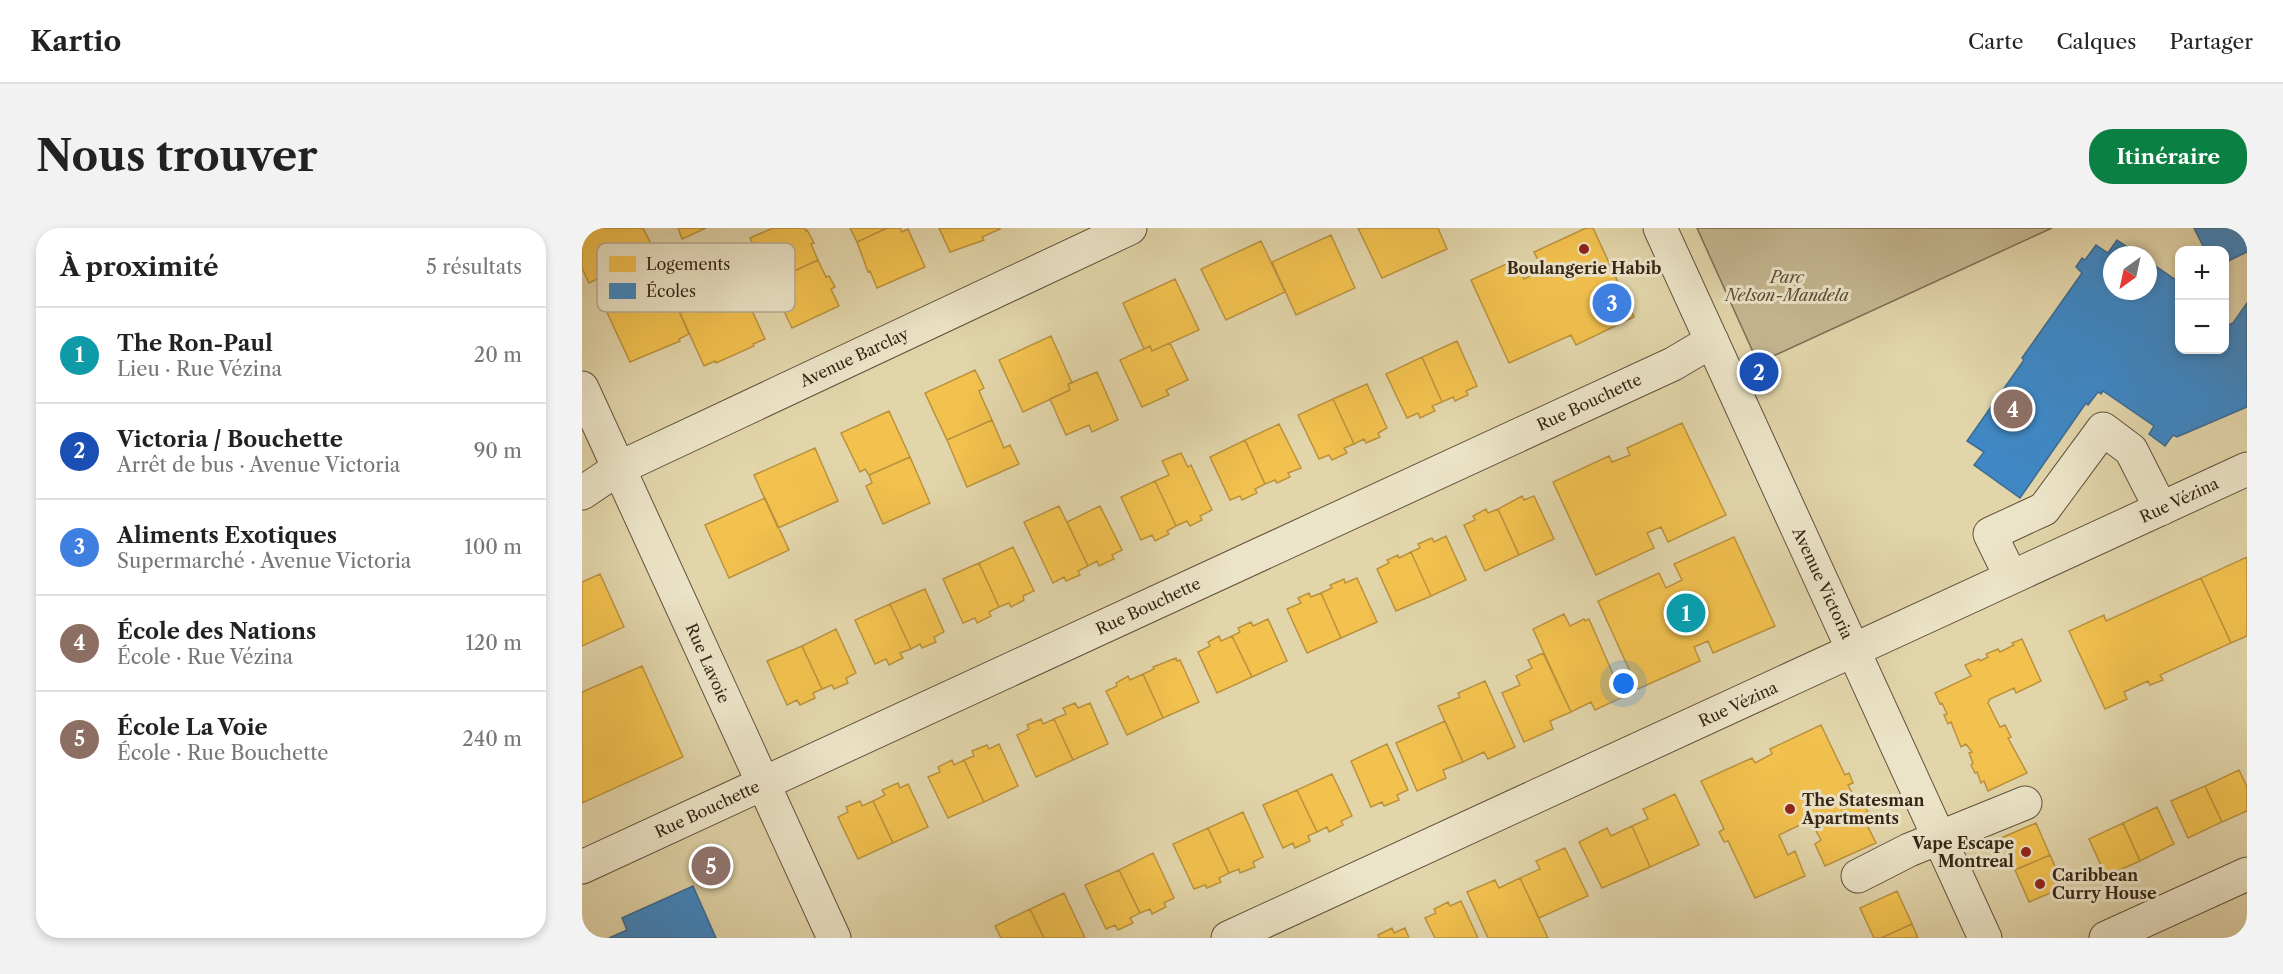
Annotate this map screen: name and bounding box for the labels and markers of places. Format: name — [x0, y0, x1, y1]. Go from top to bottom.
marker: Boulangerie Habib — [1577, 242, 1591, 256]
place label: Boulangerie Habib — [1507, 258, 1661, 278]
pin: 3 — [1592, 280, 1632, 326]
pin: 2 — [1740, 350, 1778, 394]
pin: 4 — [1994, 386, 2032, 432]
pin: 1 — [1666, 590, 1706, 636]
place label: The Statesman Apartments — [1801, 790, 1924, 828]
marker: The Statesman Apartments — [1783, 802, 1797, 816]
place label: Vape Escape Montreal — [1911, 833, 2014, 871]
pin: 5 — [692, 844, 730, 888]
marker: Vape Escape Montreal — [2019, 845, 2033, 859]
place label: Caribbean Curry House — [2052, 865, 2157, 903]
marker: Caribbean Curry House — [2033, 877, 2047, 891]

